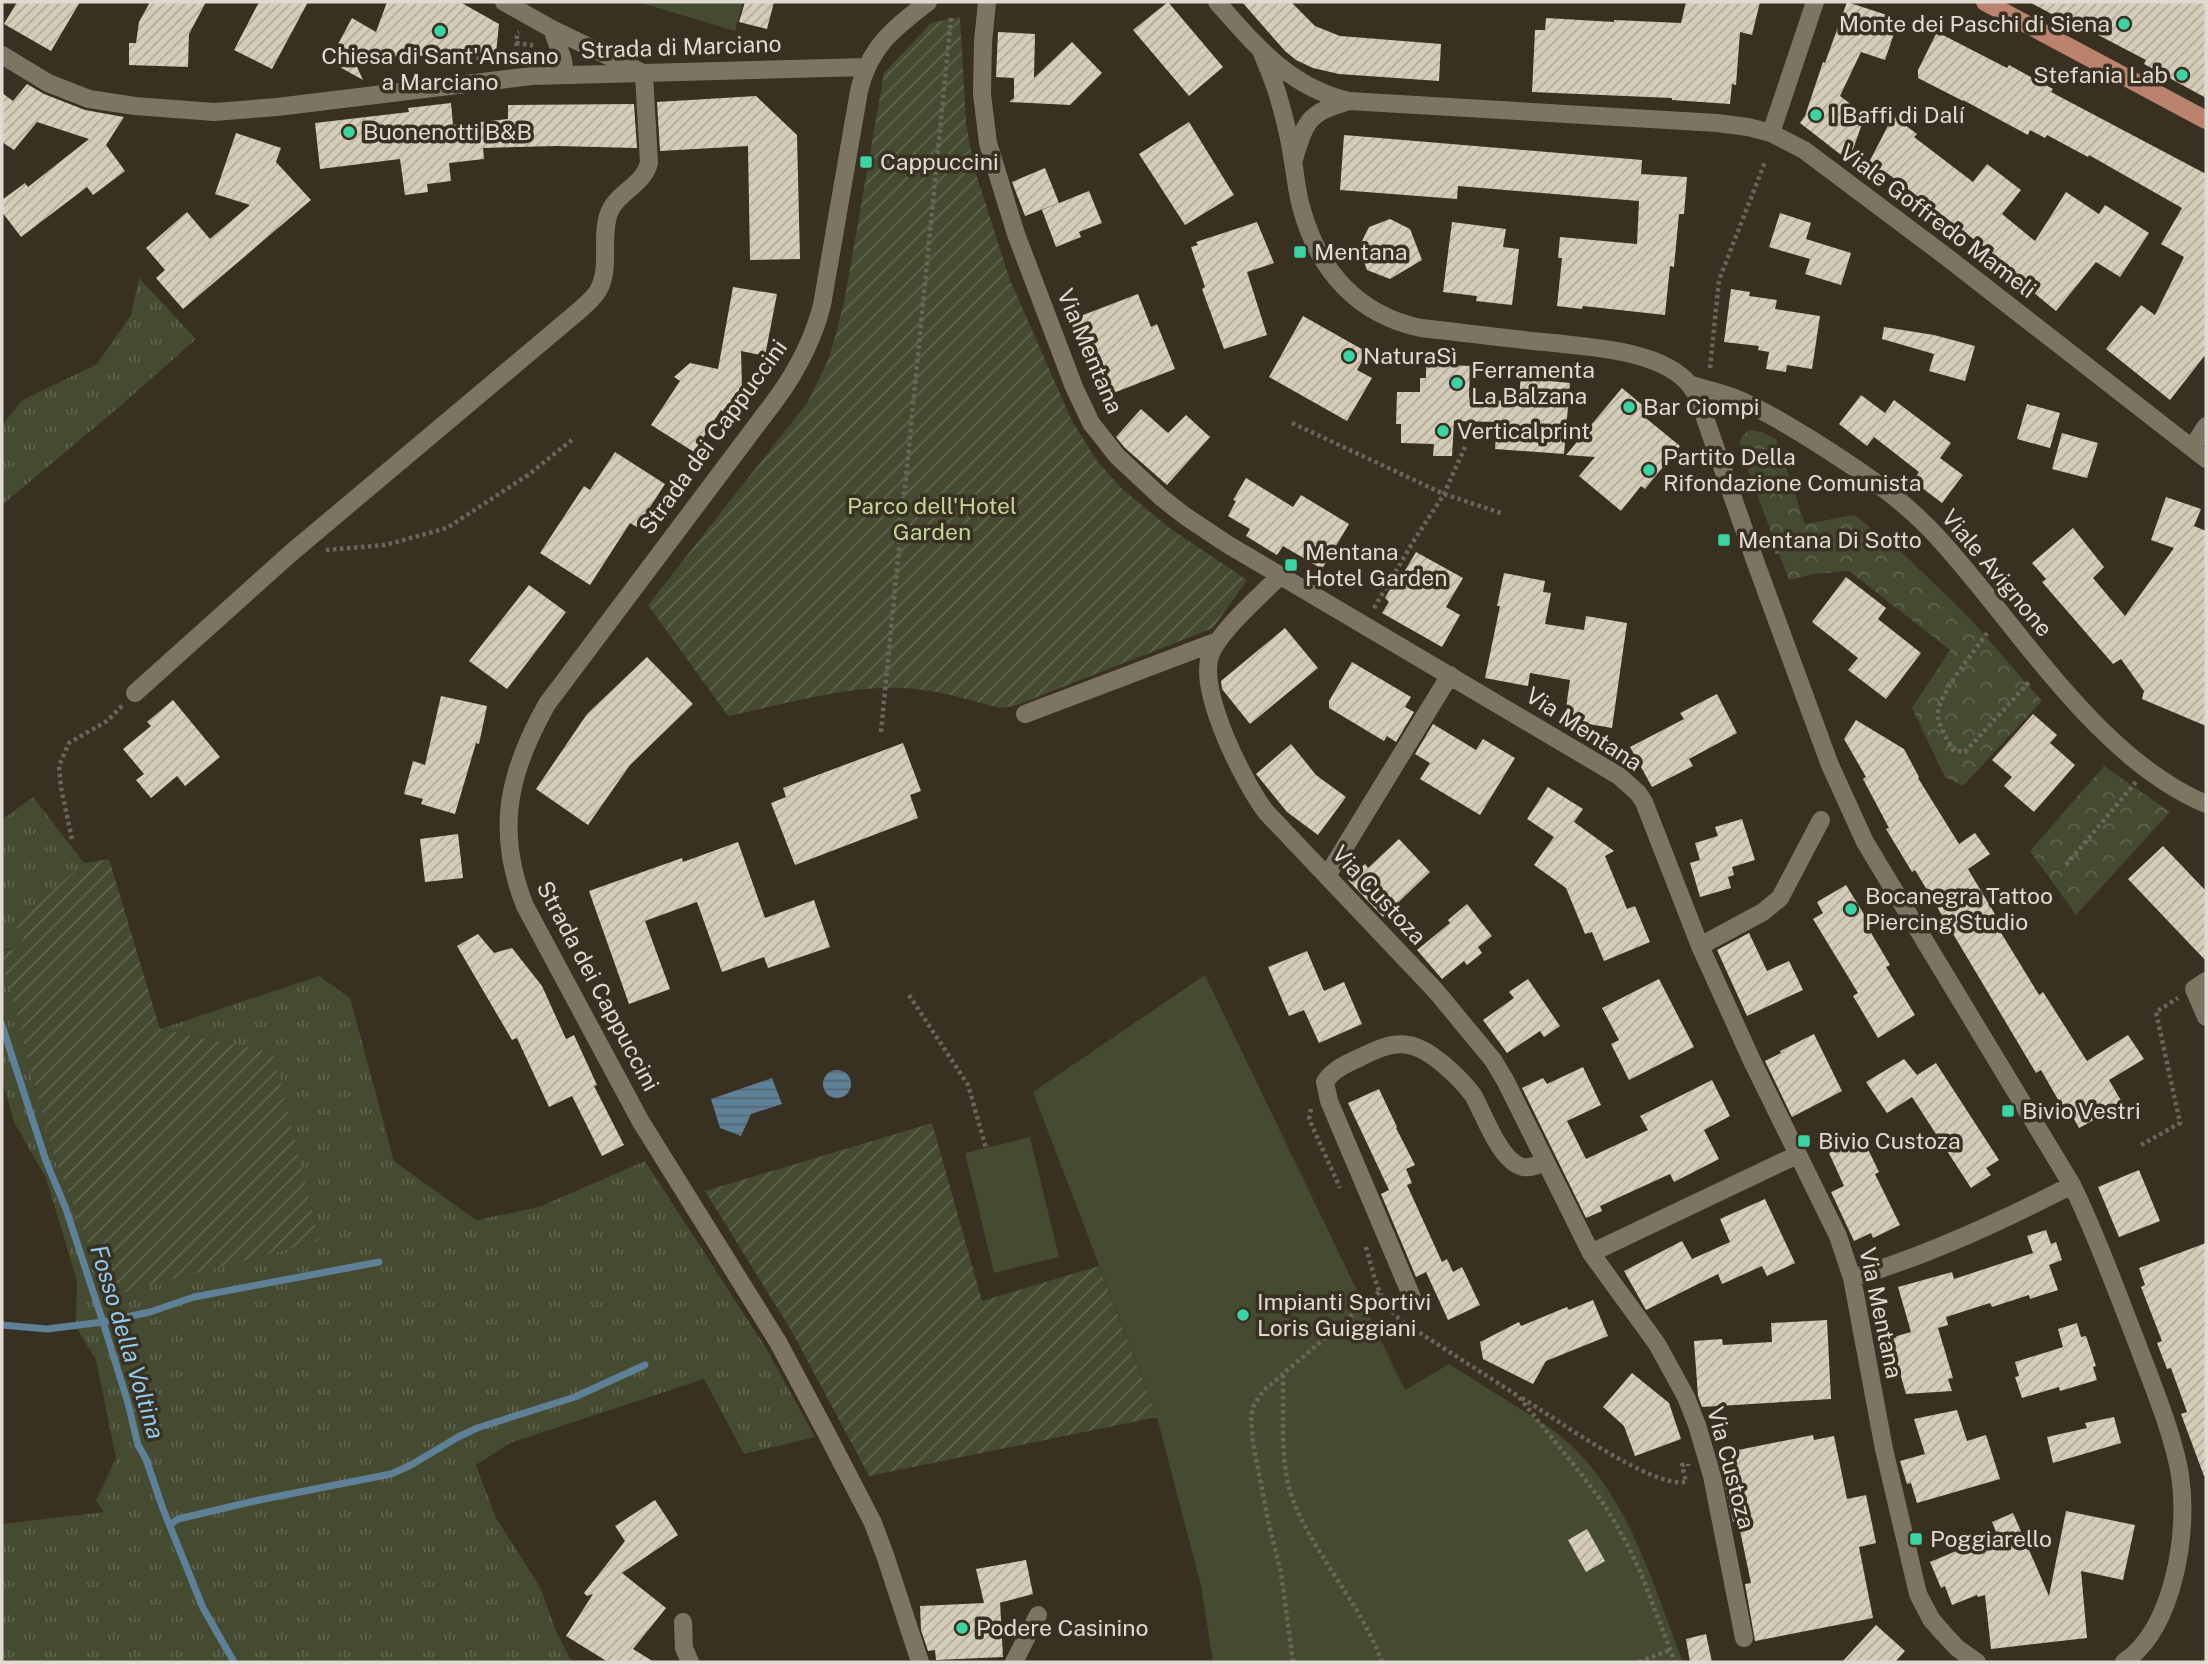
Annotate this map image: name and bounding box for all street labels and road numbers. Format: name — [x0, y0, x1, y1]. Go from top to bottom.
street label: Strada di Marciano — [580, 30, 782, 63]
street label: Viale Goffredo Mameli — [1835, 138, 2042, 303]
street label: Via Mentana — [1052, 284, 1129, 417]
street label: Strada dei Cappuccini — [633, 334, 792, 539]
street label: Viale Avignone — [1936, 504, 2058, 642]
street label: Via Mentana — [1521, 681, 1647, 776]
street label: Via Custoza — [1327, 840, 1432, 950]
street label: Strada dei Cappuccini — [532, 876, 665, 1095]
street label: Via Mentana — [1854, 1245, 1909, 1381]
street label: Via Custoza — [1702, 1404, 1761, 1532]

